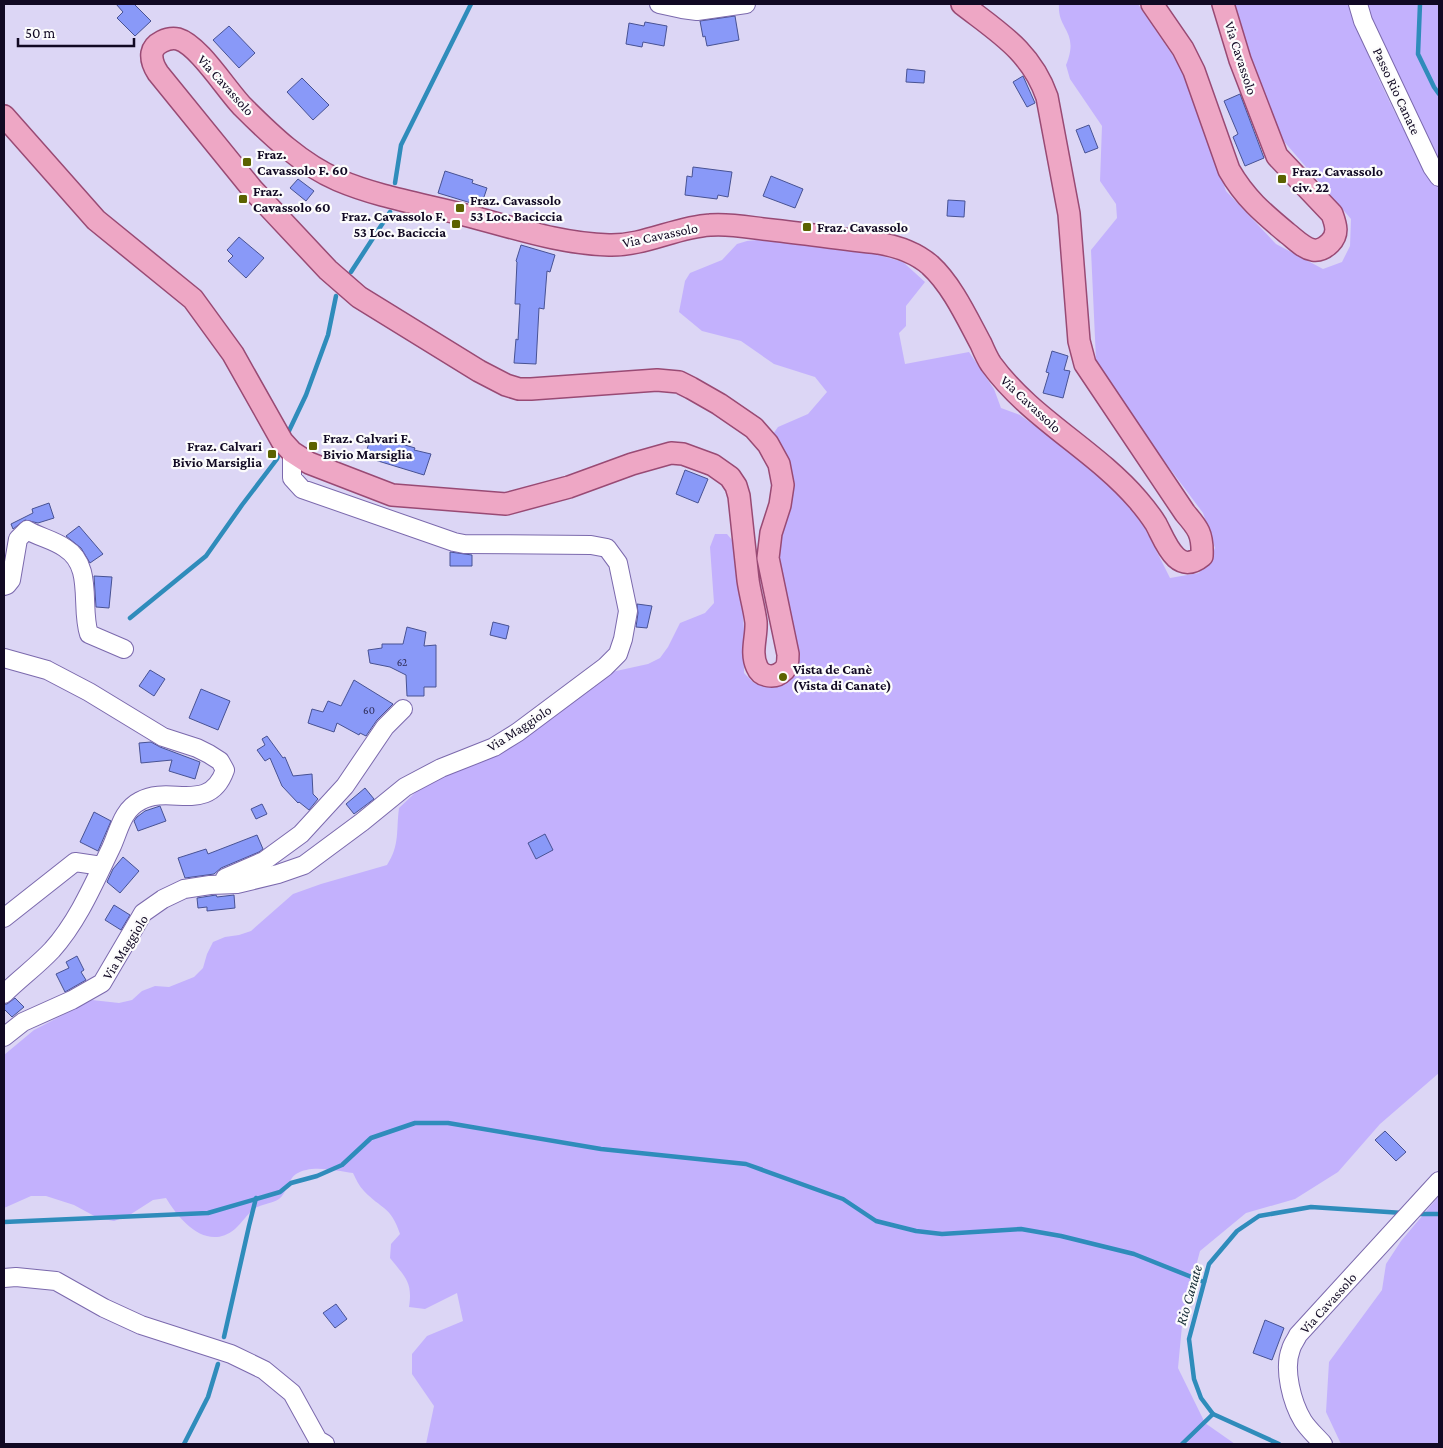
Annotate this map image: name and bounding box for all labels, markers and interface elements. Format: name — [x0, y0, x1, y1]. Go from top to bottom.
scale bar — [18, 15, 134, 47]
street label: Via Cavassolo — [1222, 19, 1260, 97]
text: 50 m — [25, 25, 55, 41]
street label: Passo Rio Canate — [1370, 45, 1424, 137]
street label: Via Cavassolo — [194, 51, 258, 119]
place label: Fraz. Cavassolo F. 60 — [257, 146, 348, 178]
marker: Fraz. Cavassolo F. 60 — [241, 156, 253, 168]
place label: Fraz. Cavassolo civ. 22 — [1292, 163, 1383, 195]
marker: Fraz. Cavassolo civ. 22 — [1276, 173, 1288, 185]
place label: Fraz. Cavassolo 60 — [253, 183, 331, 215]
place label: Fraz. Cavassolo 53 Loc. Baciccia — [470, 192, 563, 224]
marker: Fraz. Cavassolo 60 — [237, 193, 249, 205]
marker: Fraz. Cavassolo 53 Loc. Baciccia — [454, 202, 466, 214]
place label: Fraz. Cavassolo F. 53 Loc. Baciccia — [341, 208, 446, 240]
marker: Fraz. Cavassolo F. 53 Loc. Baciccia — [450, 218, 462, 230]
street label: Via Cavassolo — [621, 219, 699, 251]
place label: Fraz. Cavassolo — [817, 219, 908, 235]
marker: Fraz. Cavassolo — [801, 221, 813, 233]
street label: Via Cavassolo — [998, 372, 1064, 436]
place label: Fraz. Calvari F. Bivio Marsiglia — [323, 430, 413, 462]
place label: Fraz. Calvari Bivio Marsiglia — [173, 438, 262, 470]
marker: Fraz. Calvari F. Bivio Marsiglia — [307, 440, 319, 452]
marker: Fraz. Calvari Bivio Marsiglia — [266, 448, 278, 460]
house number: 62 — [397, 656, 407, 668]
place label: Vista de Canè (Vista di Canate) — [792, 661, 892, 694]
marker: Vista de Canè (Vista di Canate) — [777, 671, 789, 683]
street label: Via Maggiolo — [484, 701, 554, 755]
house number: 60 — [363, 704, 375, 716]
street label: Via Maggiolo — [99, 912, 151, 982]
water label: Rio Canate — [1173, 1263, 1205, 1327]
street label: Via Cavassolo — [1296, 1269, 1360, 1337]

